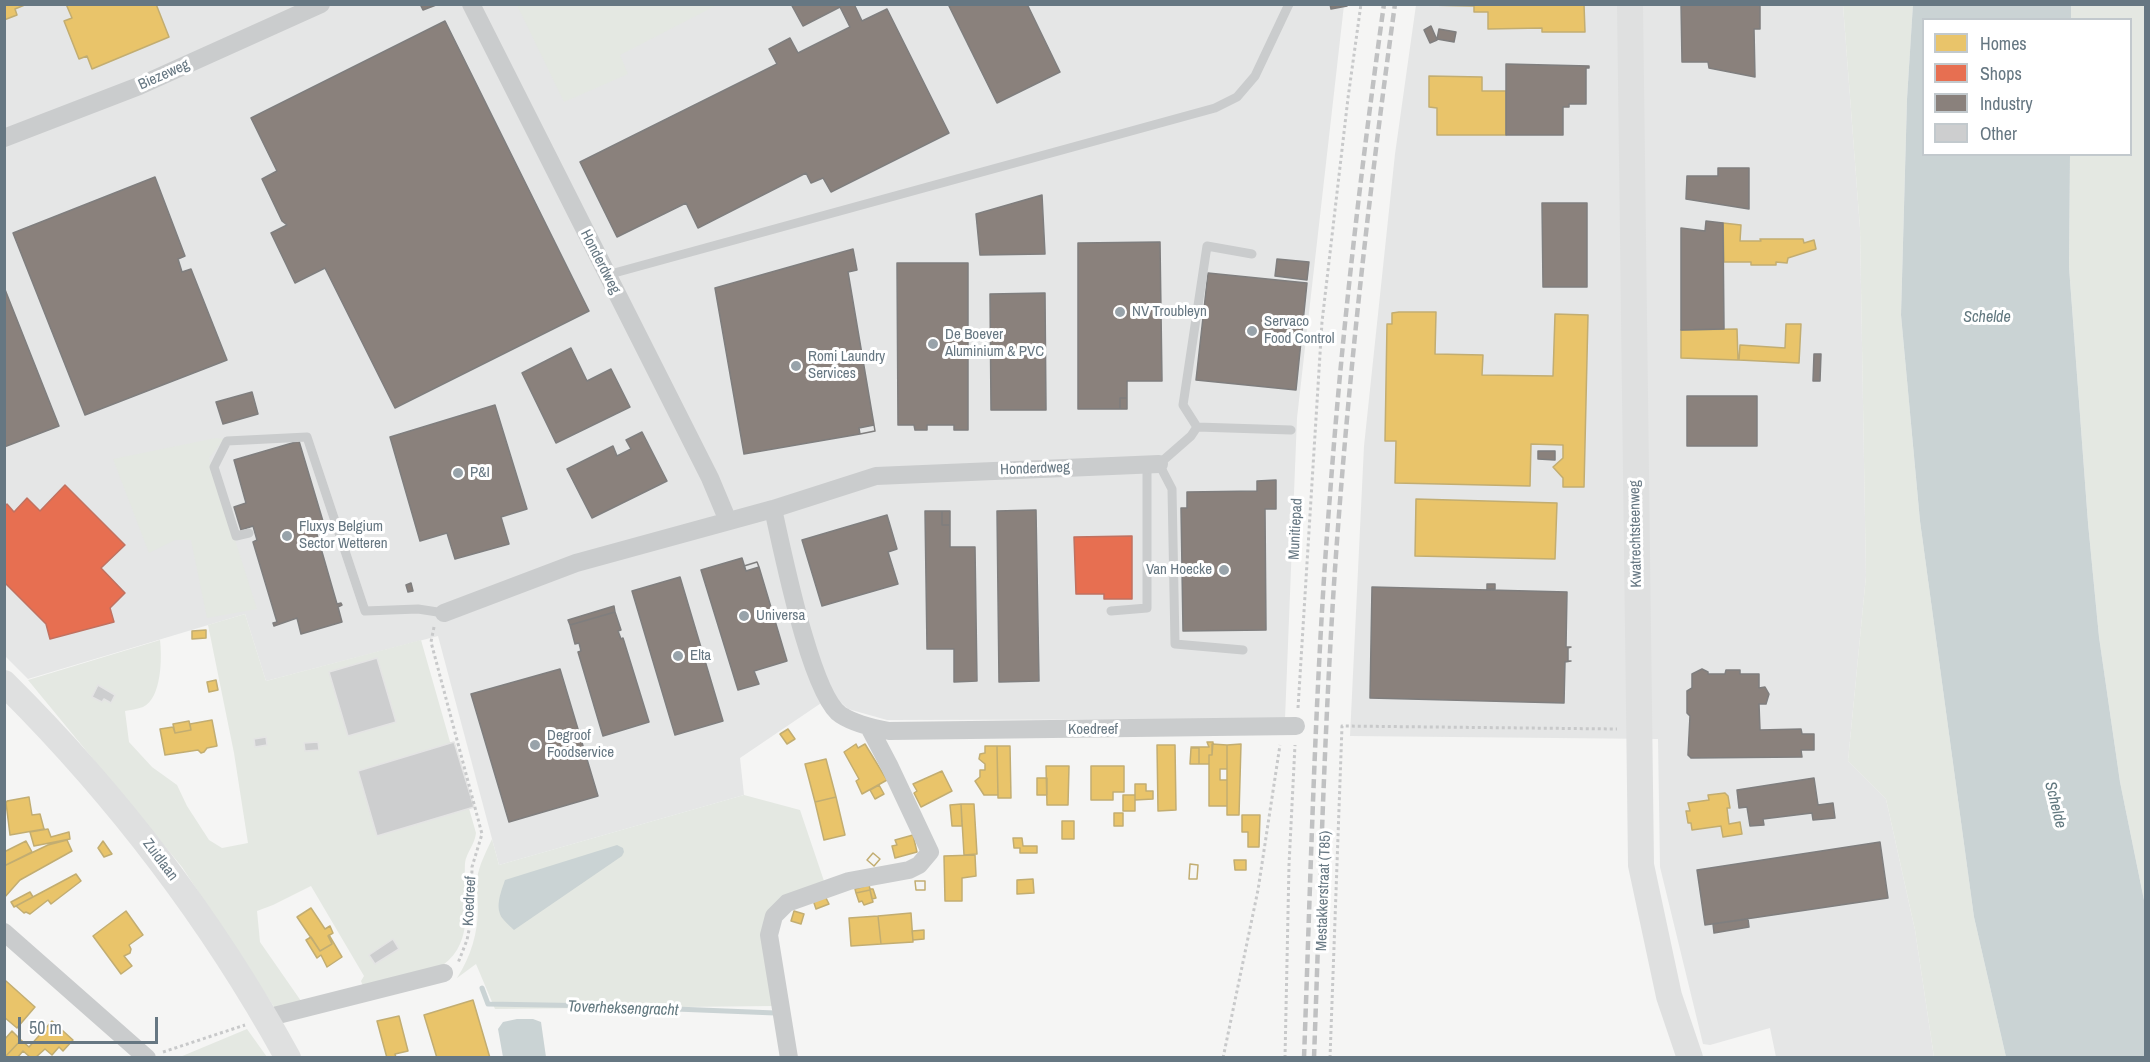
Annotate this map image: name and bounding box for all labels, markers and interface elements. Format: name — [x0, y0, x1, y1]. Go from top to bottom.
legend — [1922, 18, 2132, 156]
text: Homes — [1980, 31, 2027, 56]
street label: Biezeweg — [136, 56, 192, 94]
text: Shops — [1980, 61, 2022, 86]
text: Industry — [1980, 91, 2033, 116]
text: Other — [1980, 121, 2017, 146]
street label: Honderdweg — [576, 227, 624, 297]
place label: NV Troubleyn — [1132, 303, 1207, 321]
marker: NV Troubleyn — [1113, 305, 1127, 319]
water label: Schelde — [1963, 308, 2011, 328]
place label: Servaco Food Control — [1264, 313, 1334, 348]
marker: Servaco Food Control — [1245, 324, 1259, 338]
place label: De Boever Aluminium & PVC — [945, 326, 1044, 361]
marker: De Boever Aluminium & PVC — [926, 337, 940, 351]
place label: Romi Laundry Services — [808, 348, 885, 383]
marker: Romi Laundry Services — [789, 359, 803, 373]
street label: Honderdweg — [1000, 459, 1070, 479]
place label: P&I — [470, 464, 490, 482]
marker: P&I — [451, 466, 465, 480]
street label: Kwatrechtsteenweg — [1626, 480, 1646, 588]
street label: Munitiepad — [1285, 498, 1307, 560]
place label: Fluxys Belgium Sector Wetteren — [299, 518, 388, 553]
marker: Fluxys Belgium Sector Wetteren — [280, 529, 294, 543]
place label: Van Hoecke — [1146, 561, 1212, 579]
marker: Van Hoecke — [1217, 563, 1231, 577]
place label: Universa — [756, 607, 805, 625]
marker: Universa — [737, 609, 751, 623]
place label: Elta — [690, 647, 711, 665]
marker: Elta — [671, 649, 685, 663]
street label: Koedreef — [1068, 721, 1118, 739]
place label: Degroof Foodservice — [547, 727, 614, 762]
marker: Degroof Foodservice — [528, 738, 542, 752]
water label: Schelde — [2040, 780, 2070, 830]
street label: Mestakkerstraat (T85) — [1313, 831, 1335, 951]
street label: Zuidlaan — [138, 835, 182, 885]
street label: Koedreef — [460, 876, 480, 926]
water label: Toverheksengracht — [567, 997, 679, 1021]
scale bar — [21, 1005, 160, 1043]
text: 50 m — [29, 1015, 62, 1040]

